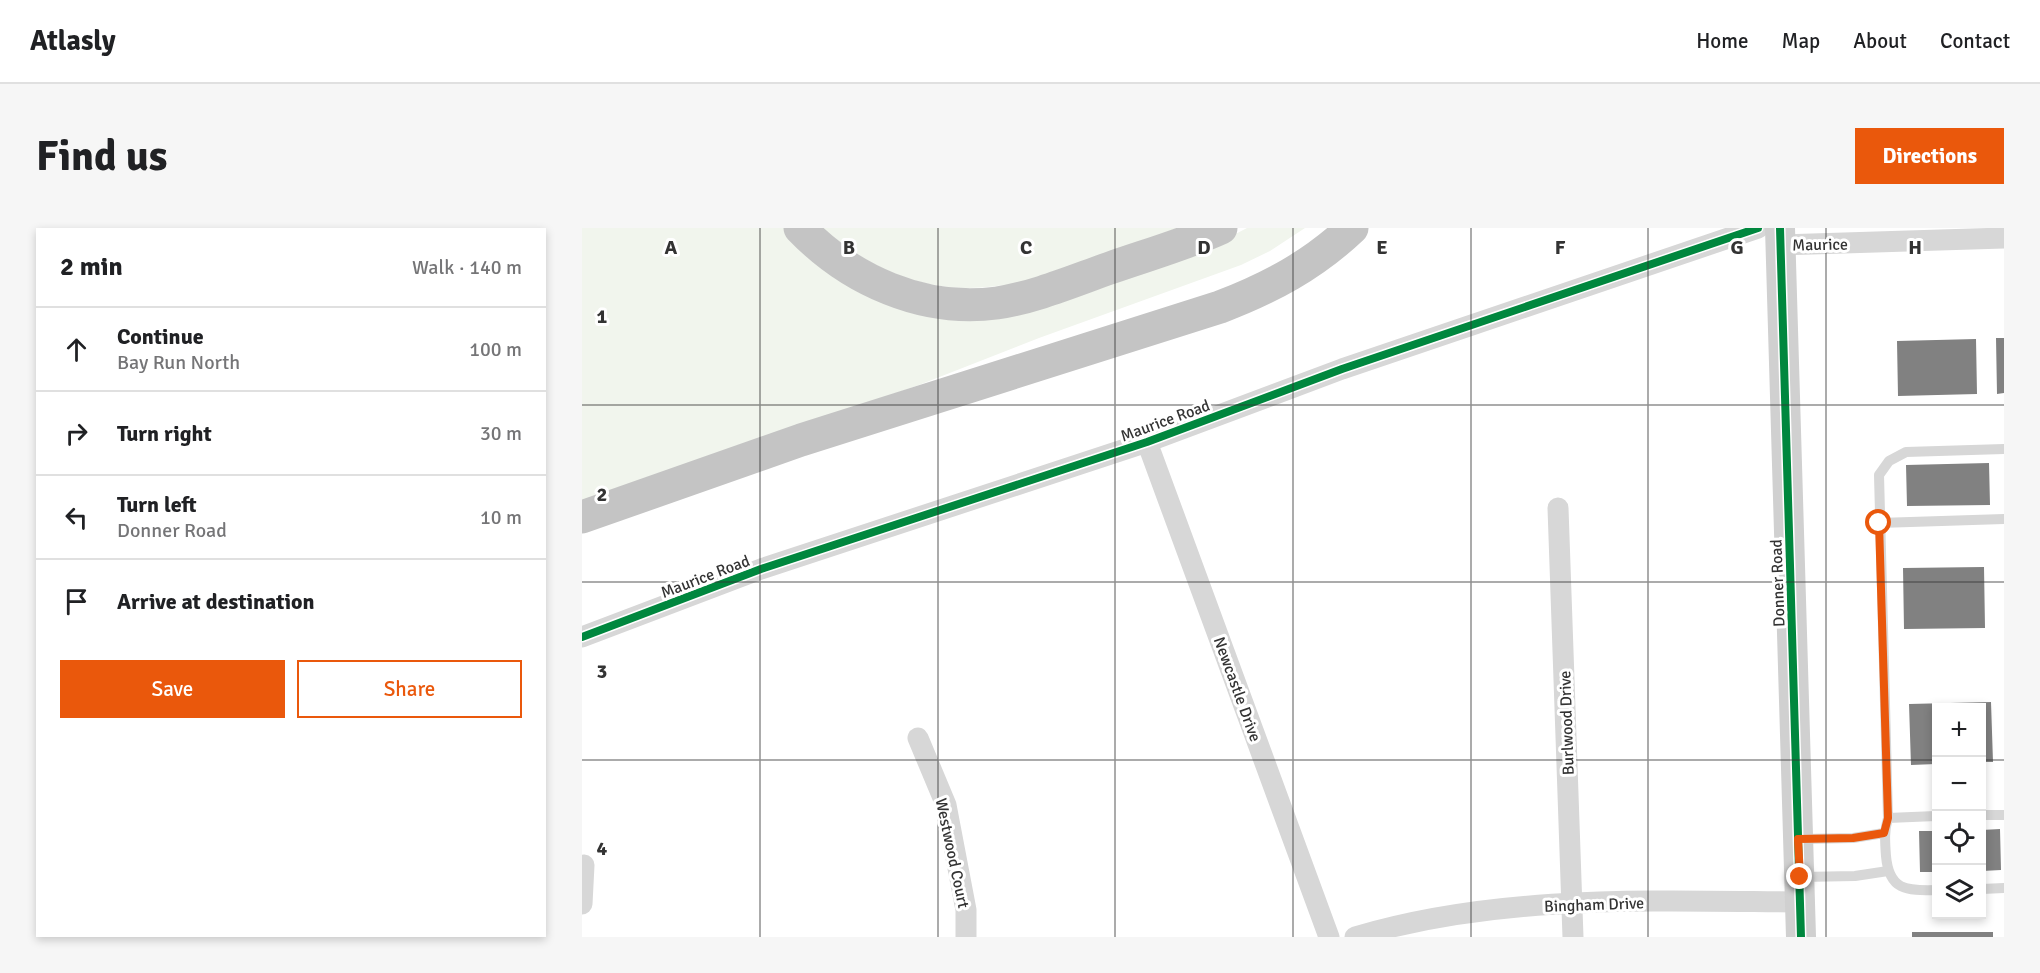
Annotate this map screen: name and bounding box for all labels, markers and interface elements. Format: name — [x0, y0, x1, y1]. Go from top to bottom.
text: Atlasly — [30, 24, 116, 58]
text: Home — [1696, 28, 1749, 54]
text: Map — [1782, 28, 1820, 54]
text: About — [1853, 28, 1907, 54]
text: Contact — [1940, 28, 2010, 54]
button: Directions — [1855, 128, 2004, 184]
text: Find us — [36, 131, 167, 182]
text: A — [665, 235, 678, 260]
text: B — [843, 235, 855, 260]
text: C — [1020, 235, 1032, 260]
text: D — [1197, 235, 1211, 260]
text: E — [1376, 235, 1388, 260]
text: F — [1555, 235, 1566, 260]
text: G — [1730, 235, 1744, 260]
street label: Maurice — [1792, 235, 1848, 255]
text: H — [1908, 235, 1922, 260]
text: 2 min — [60, 251, 123, 283]
text: Walk · 140 m — [412, 255, 522, 280]
text: 1 — [597, 304, 608, 329]
text: Continue — [117, 323, 204, 350]
icon: ahead — [60, 333, 93, 366]
text: 100 m — [469, 337, 522, 362]
text: Bay Run North — [117, 350, 240, 375]
street label: Maurice Road — [1118, 396, 1213, 446]
icon: right — [60, 417, 93, 450]
text: Turn right — [117, 420, 212, 447]
text: 30 m — [480, 421, 522, 446]
text: 2 — [597, 482, 607, 507]
text: Turn left — [117, 491, 197, 518]
icon: left — [60, 501, 93, 534]
text: 10 m — [480, 505, 522, 530]
route start — [1865, 509, 1891, 535]
text: Donner Road — [117, 518, 227, 543]
street label: Donner Road — [1766, 539, 1790, 627]
street label: Maurice Road — [658, 551, 753, 603]
icon: arrive — [60, 585, 93, 618]
text: Arrive at destination — [117, 588, 314, 615]
street label: Newcastle Drive — [1209, 634, 1265, 745]
text: 3 — [597, 659, 607, 684]
button: Save — [60, 660, 285, 718]
button: Share — [297, 660, 522, 718]
street label: Burlwood Drive — [1555, 670, 1579, 776]
map controls — [1932, 703, 1986, 919]
button: + — [1932, 703, 1986, 757]
button: − — [1932, 757, 1986, 811]
street label: Westwood Court — [931, 796, 974, 911]
button: locate — [1932, 811, 1986, 865]
text: 4 — [597, 836, 608, 861]
route end — [1786, 863, 1812, 889]
button: layers — [1932, 865, 1986, 919]
street label: Bingham Drive — [1544, 893, 1644, 917]

